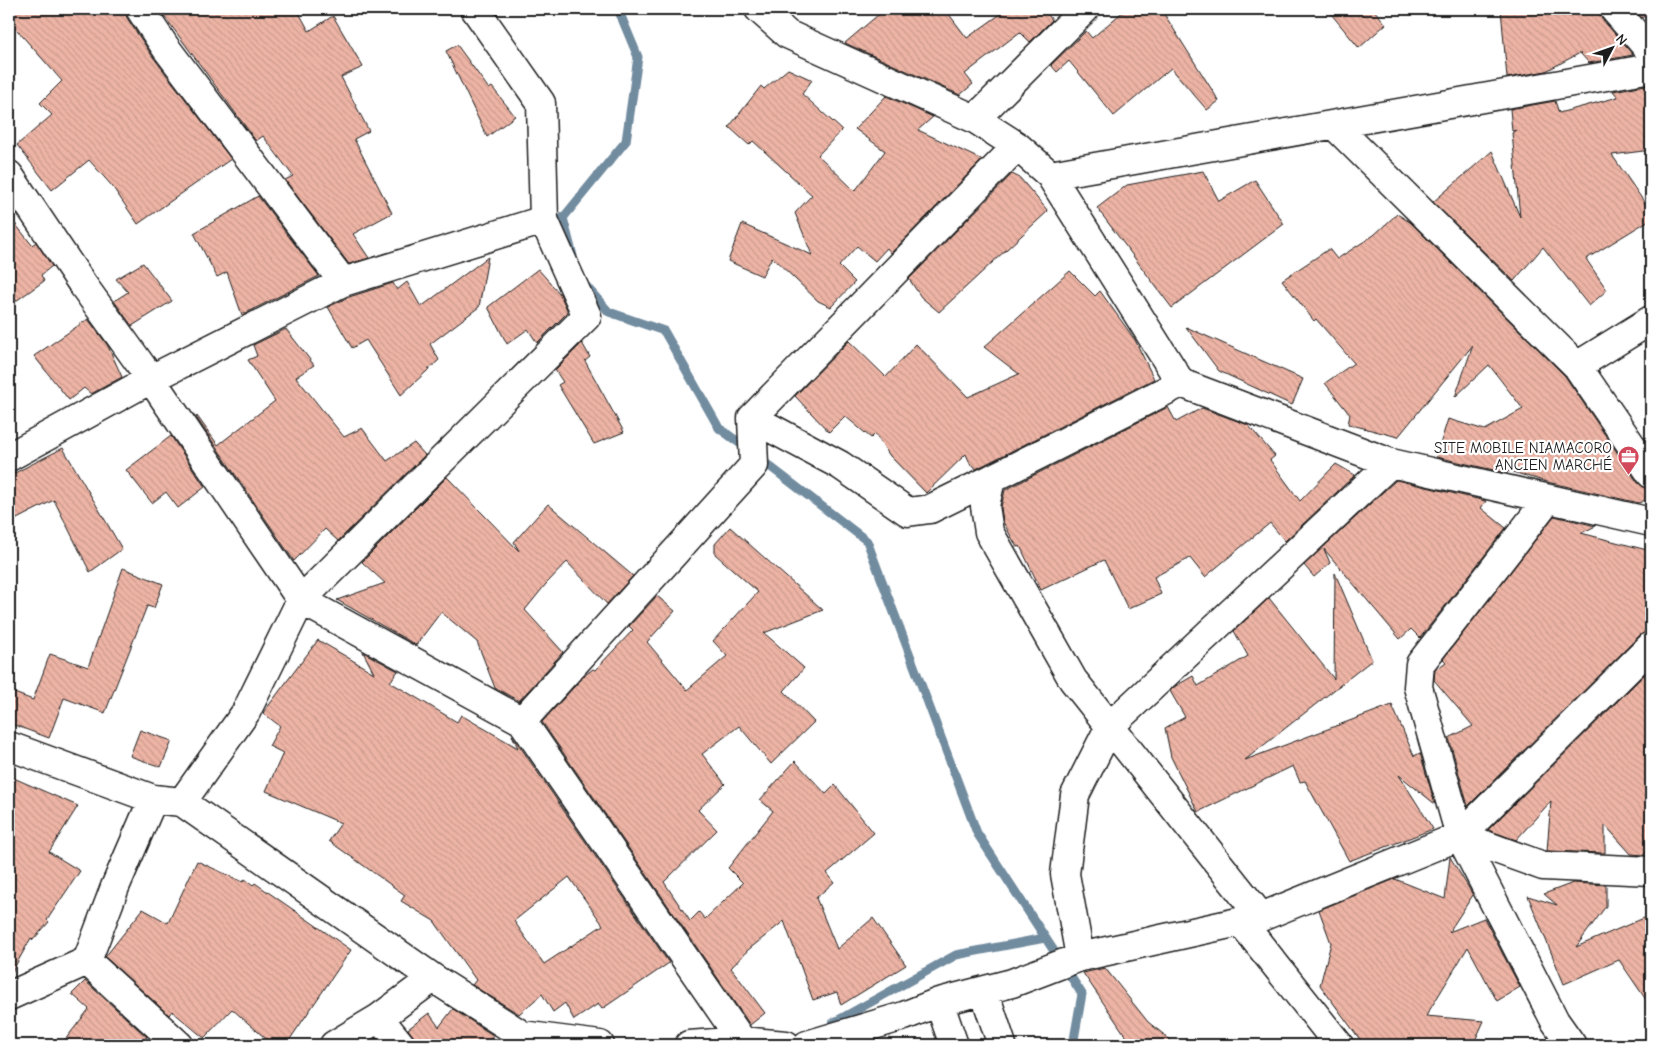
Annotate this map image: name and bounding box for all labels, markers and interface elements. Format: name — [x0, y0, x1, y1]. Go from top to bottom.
north arrow — [1588, 22, 1638, 72]
text: N — [1612, 31, 1631, 49]
place label: SITE MOBILE NIAMACORO ANCIEN MARCHÉ — [1434, 439, 1612, 474]
office icon: SITE MOBILE NIAMACORO ANCIEN MARCHÉ — [1616, 445, 1640, 476]

